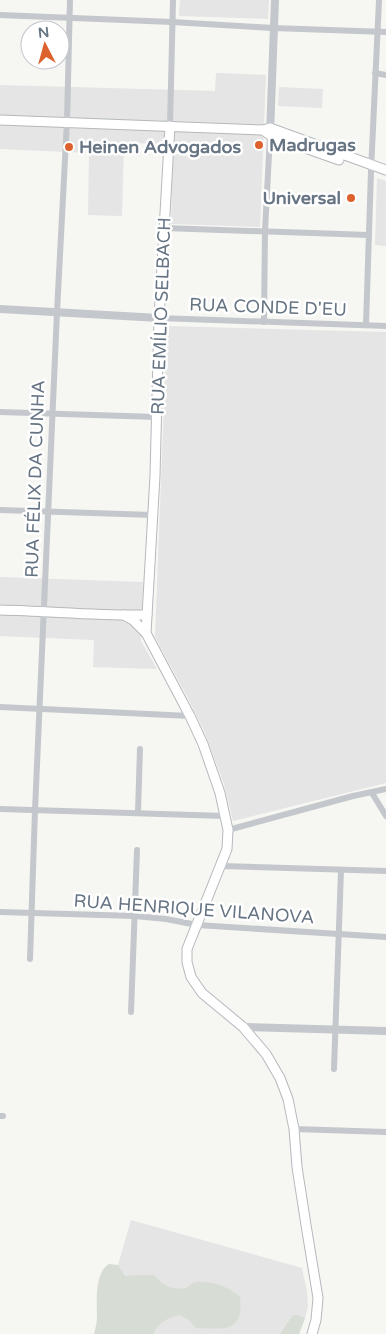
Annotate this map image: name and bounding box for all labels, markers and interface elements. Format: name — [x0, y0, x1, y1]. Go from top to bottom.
north arrow — [20, 20, 70, 70]
text: N — [37, 24, 50, 42]
place label: Madrugas — [269, 134, 356, 156]
place label: Heinen Advogados — [79, 136, 242, 158]
marker: Madrugas — [253, 139, 265, 151]
marker: Heinen Advogados — [63, 141, 75, 153]
place label: Universal — [263, 187, 341, 209]
marker: Universal — [345, 192, 357, 204]
street label: RUA EMÍLIO SELBACH — [147, 217, 175, 415]
street label: RUA CONDE D'EU — [189, 293, 347, 321]
street label: RUA FÉLIX DA CUNHA — [21, 380, 49, 578]
street label: RUA HENRIQUE VILANOVA — [73, 890, 315, 928]

